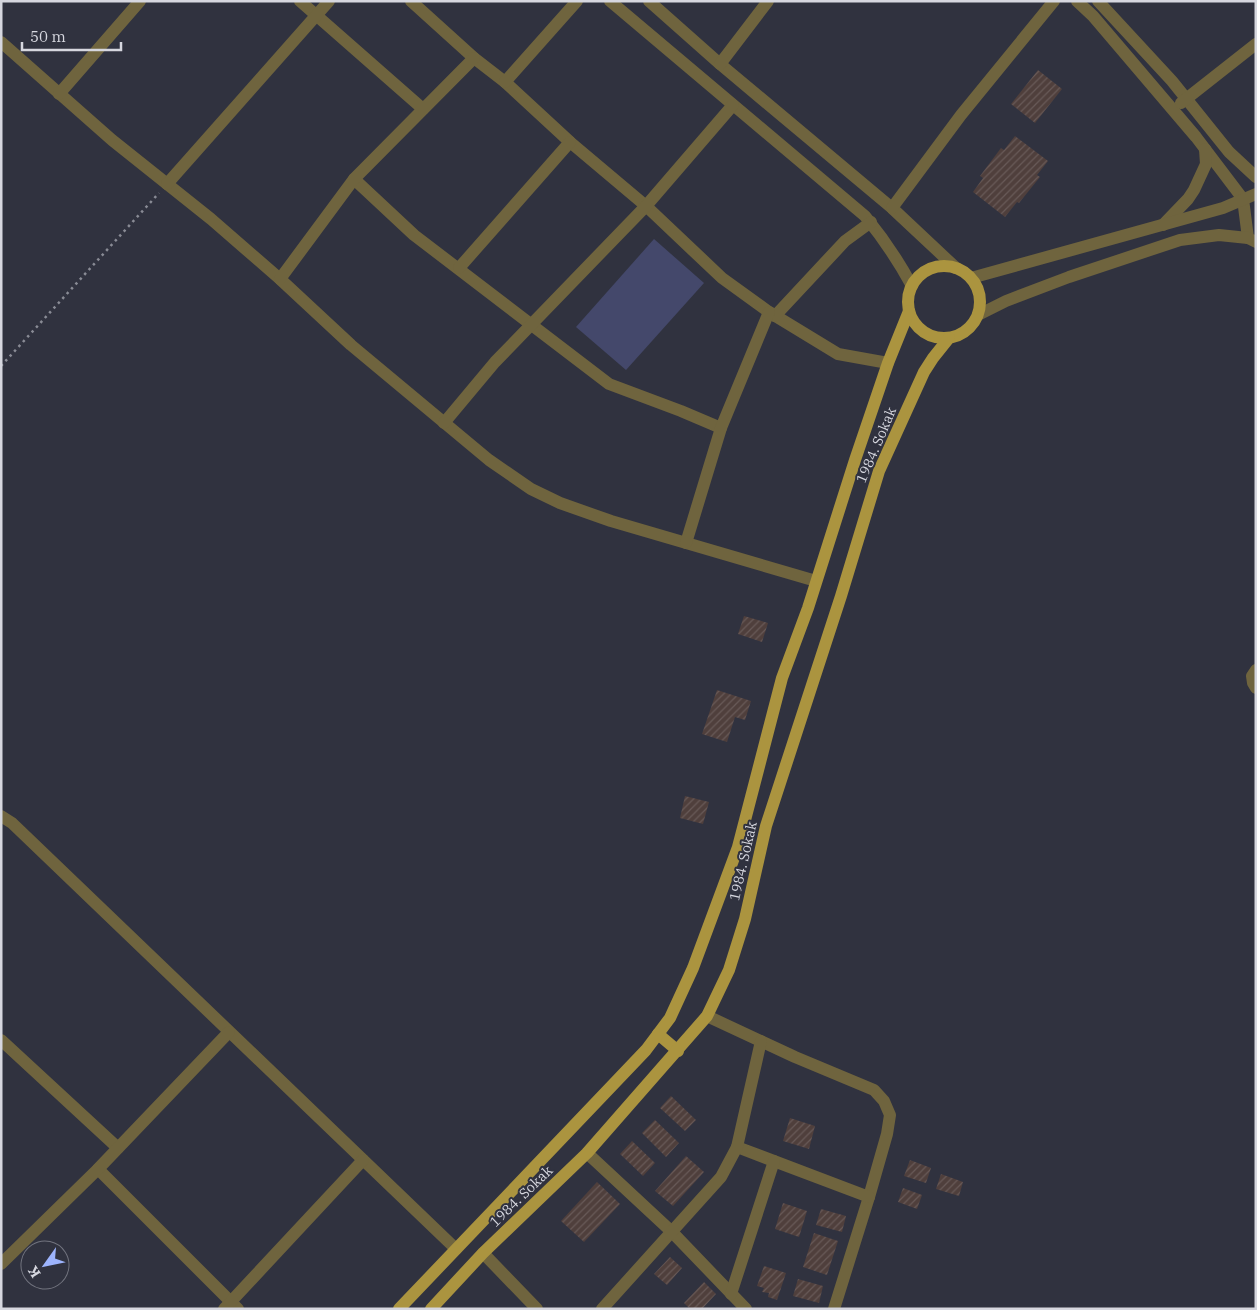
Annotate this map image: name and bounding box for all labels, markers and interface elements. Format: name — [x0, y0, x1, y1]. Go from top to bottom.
scale bar — [22, 20, 121, 52]
text: 50 m — [30, 27, 66, 46]
street label: 1984. Sokak — [852, 404, 900, 486]
street label: 1984. Sokak — [725, 819, 761, 902]
street label: 1984. Sokak — [486, 1161, 557, 1231]
north arrow — [20, 1240, 70, 1290]
text: K — [23, 1262, 45, 1281]

